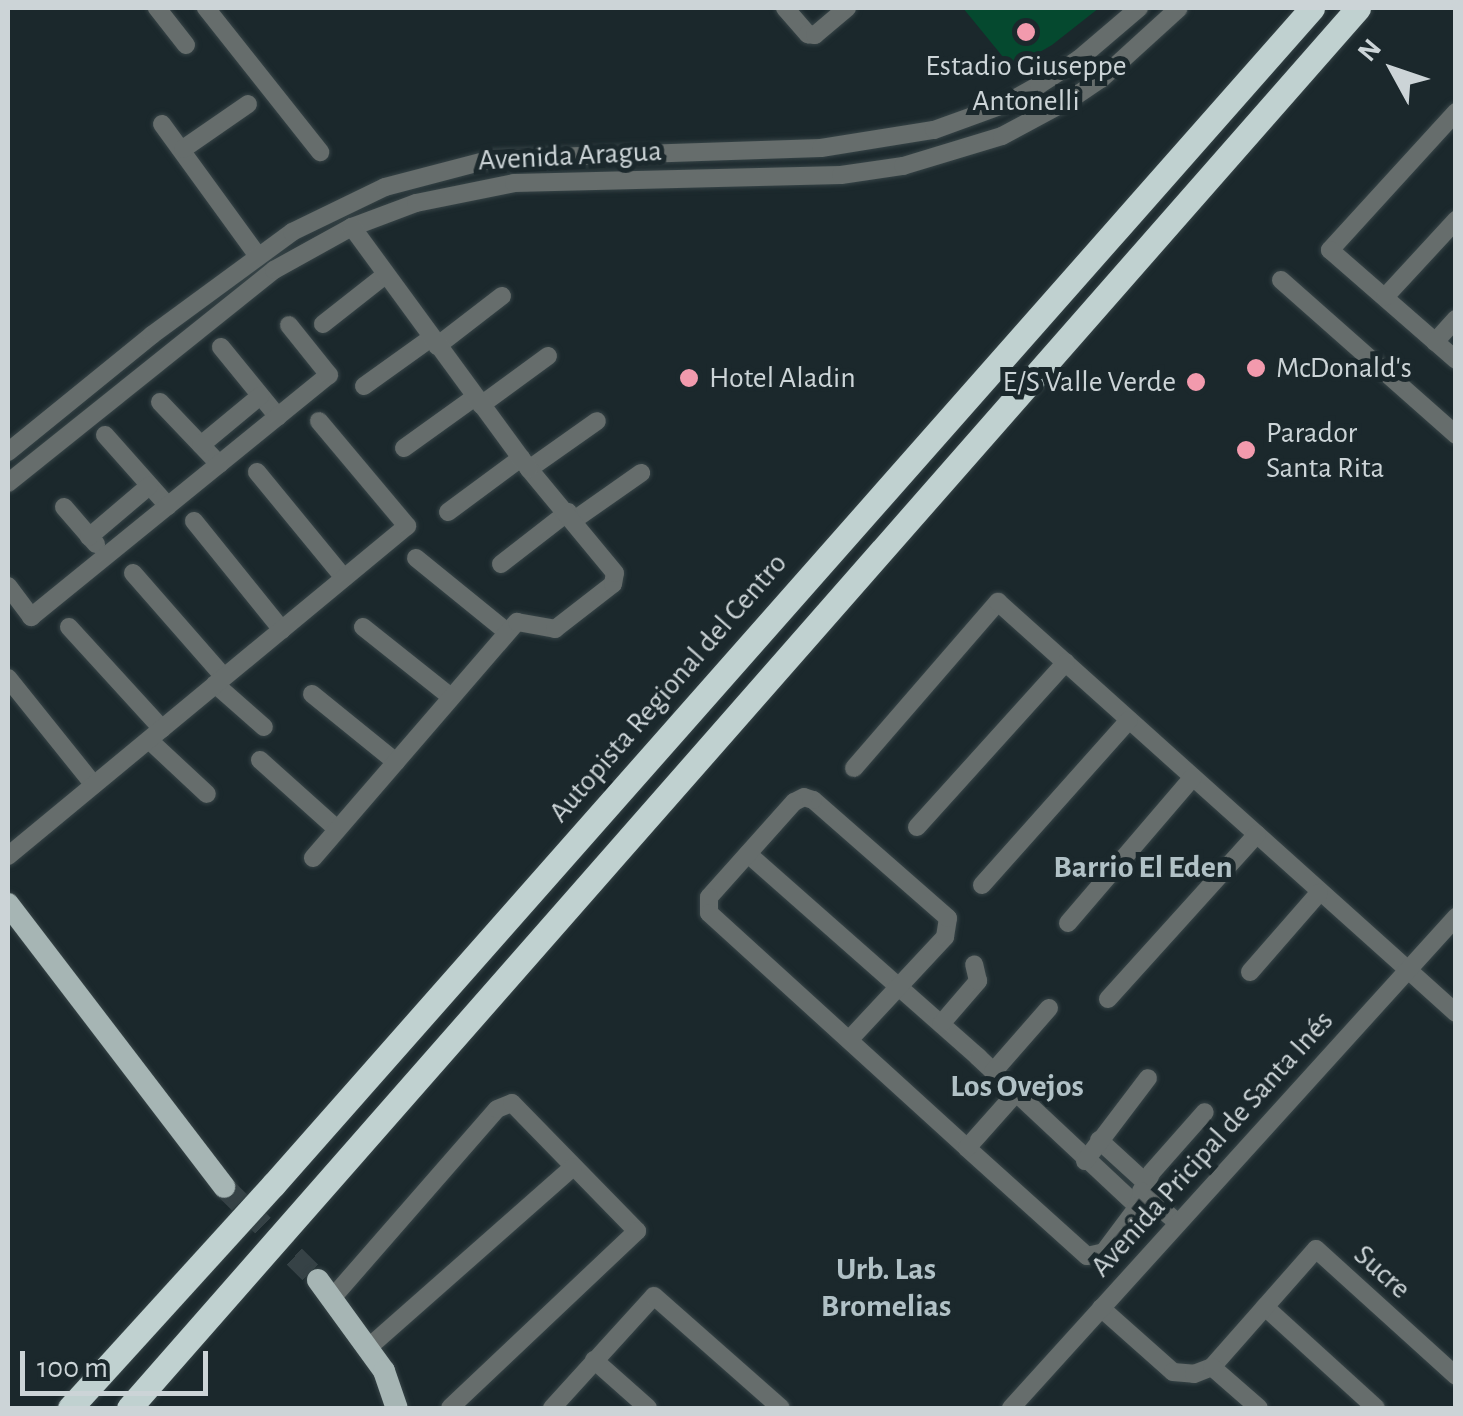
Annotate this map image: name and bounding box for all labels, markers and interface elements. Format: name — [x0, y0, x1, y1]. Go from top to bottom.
north arrow — [1343, 20, 1443, 120]
marker: Estadio Giuseppe Antonelli — [1015, 21, 1037, 43]
text: N — [1353, 34, 1387, 67]
place label: Estadio Giuseppe Antonelli — [925, 48, 1127, 118]
street label: Avenida Aragua — [477, 133, 663, 179]
place label: McDonald's — [1276, 350, 1412, 386]
marker: McDonald's — [1245, 357, 1267, 379]
place label: Hotel Aladin — [709, 360, 856, 396]
place label: E/S Valle Verde — [1003, 364, 1176, 400]
marker: Hotel Aladin — [678, 367, 700, 389]
marker: E/S Valle Verde — [1185, 371, 1207, 393]
place label: Parador Santa Rita — [1266, 415, 1384, 486]
marker: Parador Santa Rita — [1235, 439, 1257, 461]
street label: Autopista Regional del Centro — [541, 546, 795, 830]
district label: Barrio El Eden — [1053, 848, 1233, 886]
street label: Avenida Pricipal de Santa Inés — [1083, 1003, 1341, 1285]
district label: Los Ovejos — [950, 1067, 1084, 1105]
street label: Sucre — [1346, 1237, 1418, 1307]
district label: Urb. Las Bromelias — [821, 1251, 951, 1326]
scale bar — [25, 1331, 212, 1393]
text: 100 m — [37, 1353, 108, 1383]

